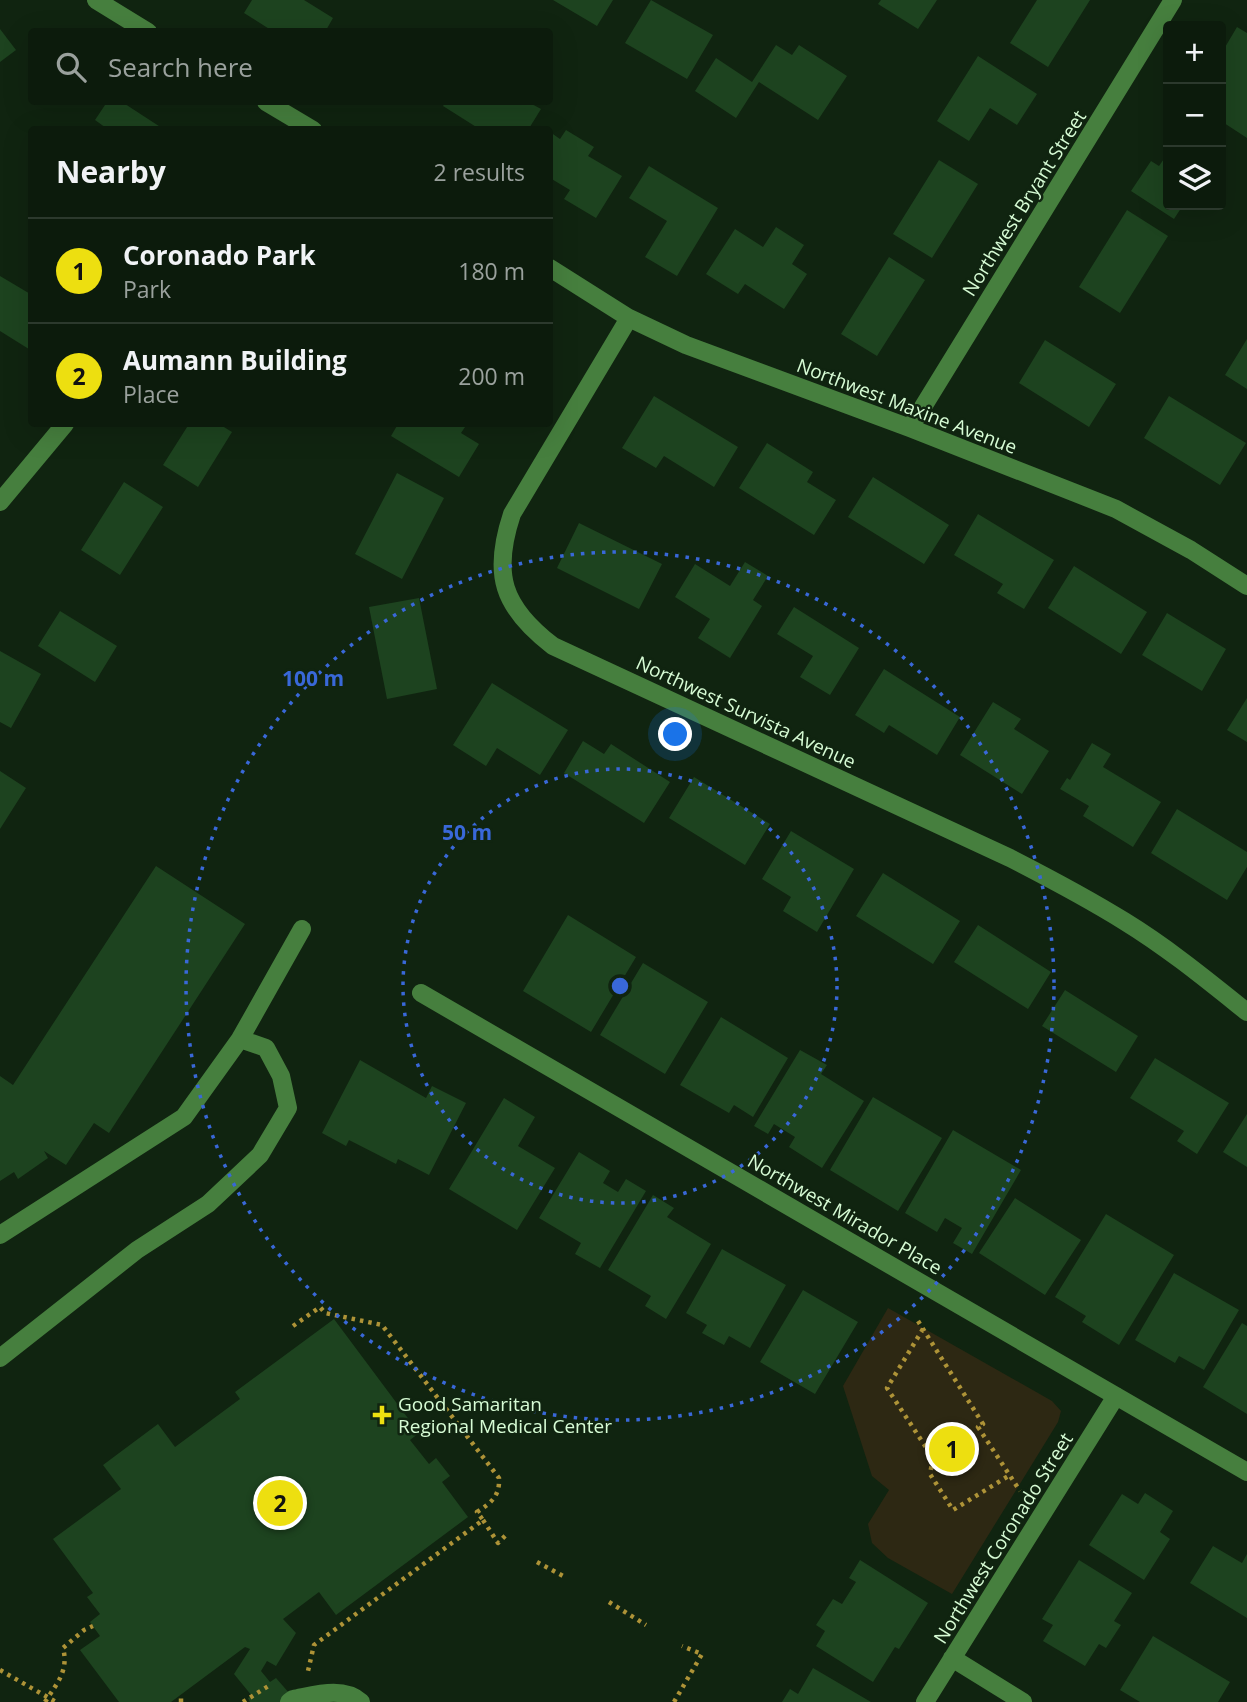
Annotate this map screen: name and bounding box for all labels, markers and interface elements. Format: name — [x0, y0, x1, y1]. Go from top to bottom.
map controls — [1163, 21, 1226, 210]
button: + — [1163, 21, 1226, 84]
search box — [28, 28, 553, 105]
icon: search — [52, 48, 90, 86]
text: Search here — [108, 49, 253, 85]
button: − — [1163, 84, 1226, 147]
street label: Northwest Bryant Street — [956, 105, 1092, 301]
button: layers — [1163, 147, 1226, 210]
text: Nearby — [56, 151, 166, 192]
text: 2 results — [434, 156, 525, 188]
text: Coronado Park — [123, 237, 316, 273]
text: 1 — [72, 255, 86, 287]
text: 180 m — [458, 255, 525, 287]
text: Park — [123, 273, 171, 305]
text: Aumann Building — [123, 342, 347, 378]
street label: Northwest Maxine Avenue — [793, 352, 1021, 460]
text: 2 — [72, 360, 86, 392]
text: 200 m — [458, 360, 525, 392]
text: Place — [123, 378, 179, 410]
street label: Northwest Survista Avenue — [632, 650, 860, 774]
text: 100 m — [282, 664, 344, 692]
your location — [658, 717, 692, 751]
text: 50 m — [442, 818, 492, 846]
centre of rings — [608, 974, 632, 998]
street label: Northwest Mirador Place — [743, 1148, 947, 1280]
place label: Good Samaritan Regional Medical Center — [398, 1391, 612, 1439]
marker: Good Samaritan Regional Medical Center — [372, 1405, 392, 1425]
pin: 1 — [929, 1423, 975, 1475]
street label: Northwest Coronado Street — [927, 1427, 1079, 1648]
pin: 2 — [257, 1477, 303, 1529]

